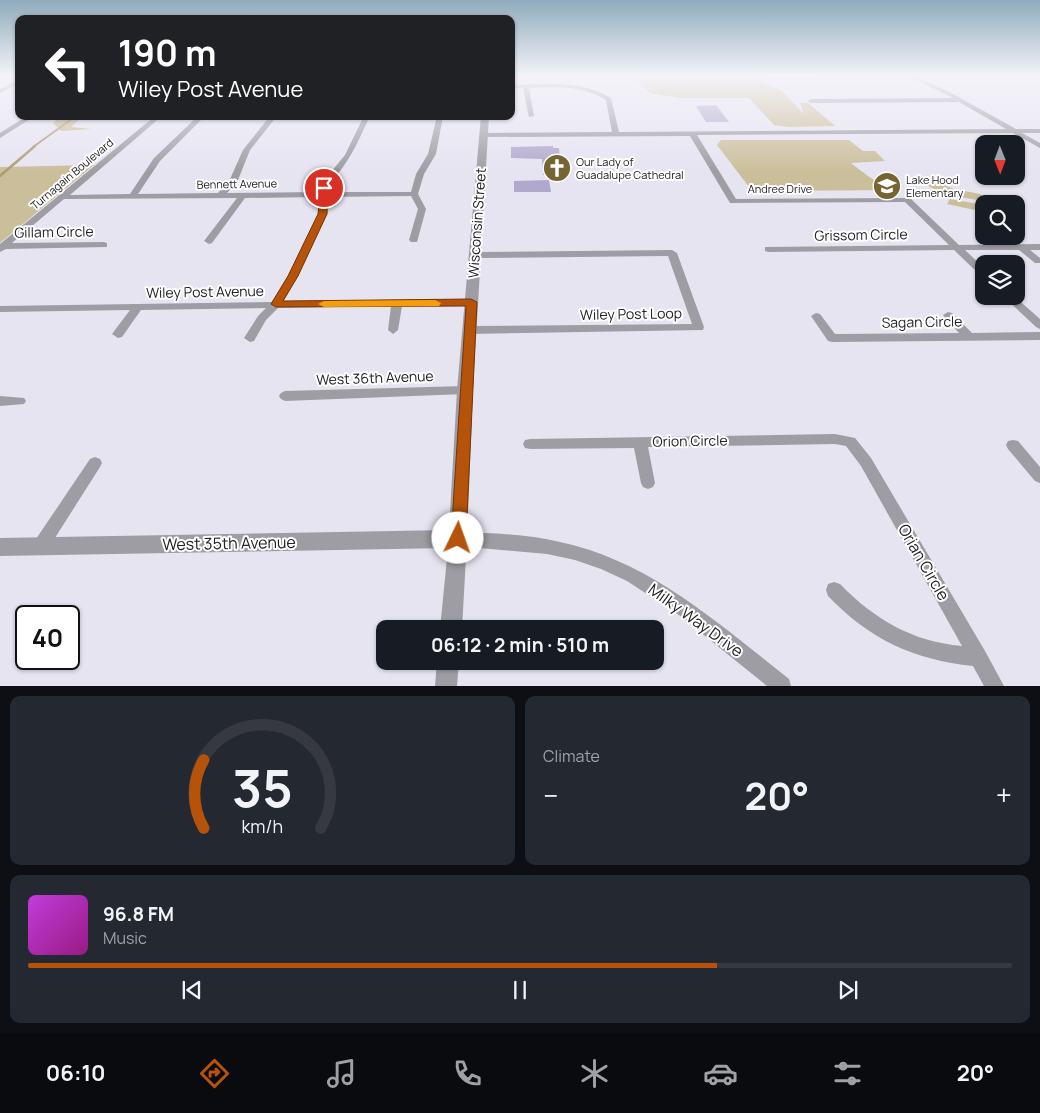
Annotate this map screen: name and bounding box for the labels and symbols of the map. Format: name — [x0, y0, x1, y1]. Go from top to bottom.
street label: Turnagain Boulevard — [27, 135, 116, 213]
north arrow — [975, 135, 1025, 185]
church icon: Our Lady of Guadalupe Cathedral — [542, 153, 572, 183]
place label: Our Lady of Guadalupe Cathedral — [576, 154, 684, 182]
pin — [303, 167, 345, 209]
street label: Wisconsin Street — [463, 167, 490, 279]
school or university icon: Lake Hood Elementary — [872, 171, 902, 201]
place label: Lake Hood Elementary — [906, 172, 964, 200]
street label: Bennett Avenue — [197, 175, 278, 192]
street label: Andree Drive — [748, 181, 813, 196]
street label: Gillam Circle — [14, 221, 94, 242]
street label: Grissom Circle — [814, 224, 908, 245]
street label: Wiley Post Avenue — [146, 281, 264, 302]
street label: Wiley Post Loop — [580, 303, 682, 324]
street label: Sagan Circle — [881, 311, 963, 332]
street label: West 36th Avenue — [316, 366, 434, 389]
street label: Orion Circle — [652, 430, 728, 451]
position arrow — [431, 511, 483, 563]
street label: Orian Circle — [893, 520, 955, 604]
street label: West 35th Avenue — [162, 531, 296, 555]
street label: Milky Way Drive — [644, 578, 748, 662]
speed limit sign: 40 — [15, 605, 80, 670]

